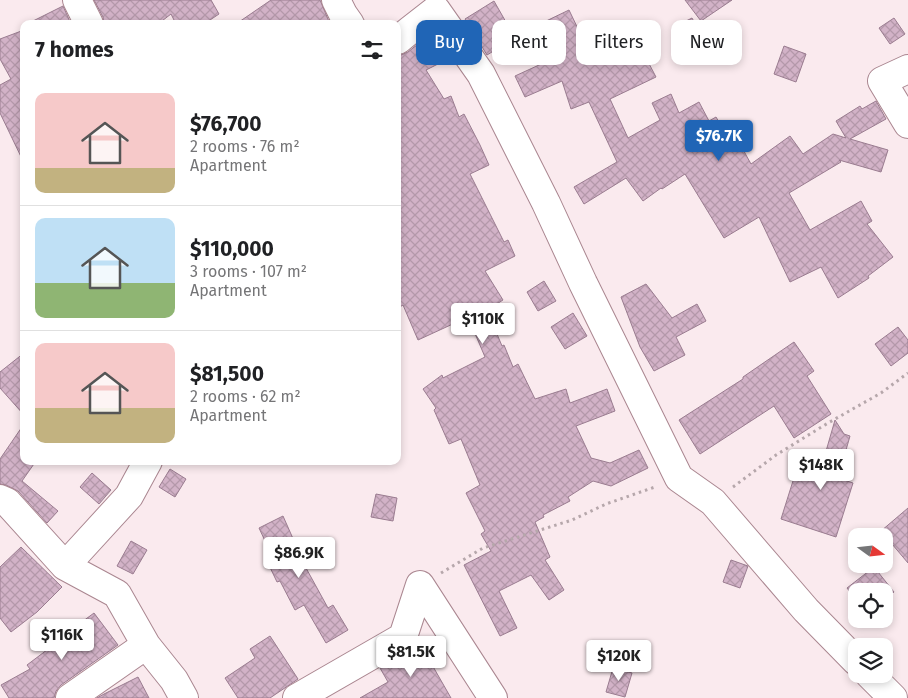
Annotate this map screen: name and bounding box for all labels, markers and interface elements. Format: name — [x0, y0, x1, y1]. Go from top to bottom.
chip: Buy — [416, 20, 482, 65]
chip: Rent — [492, 20, 566, 65]
chip: Filters — [576, 20, 661, 65]
chip: New — [671, 20, 742, 65]
icon: filters — [358, 36, 386, 64]
text: 7 homes — [35, 37, 114, 63]
text: $76,700 — [190, 111, 262, 137]
icon: home — [75, 113, 135, 173]
pin: $76.7K — [678, 120, 760, 162]
text: $76.7K — [696, 126, 742, 145]
text: 2 rooms · 76 m² — [190, 137, 300, 156]
text: Apartment — [190, 156, 267, 175]
text: $110,000 — [190, 236, 274, 262]
icon: home — [75, 238, 135, 298]
text: 3 rooms · 107 m² — [190, 262, 307, 281]
text: Apartment — [190, 281, 267, 300]
pin: $110K — [448, 302, 518, 345]
text: $110K — [462, 309, 504, 328]
text: $81,500 — [190, 361, 264, 387]
icon: home — [75, 363, 135, 423]
text: 2 rooms · 62 m² — [190, 387, 301, 406]
text: Apartment — [190, 406, 267, 425]
pin: $148K — [786, 448, 856, 491]
text: $148K — [799, 455, 843, 474]
north arrow — [848, 528, 892, 572]
map controls — [848, 528, 893, 683]
pin: $86.9K — [258, 536, 340, 579]
text: $86.9K — [274, 543, 324, 562]
button: locate — [848, 583, 893, 628]
pin: $116K — [27, 618, 97, 661]
text: $116K — [41, 625, 83, 644]
pin: $81.5K — [370, 636, 452, 678]
button: layers — [848, 638, 893, 683]
pin: $120K — [584, 640, 654, 682]
text: $81.5K — [387, 642, 435, 661]
text: $120K — [597, 646, 641, 665]

